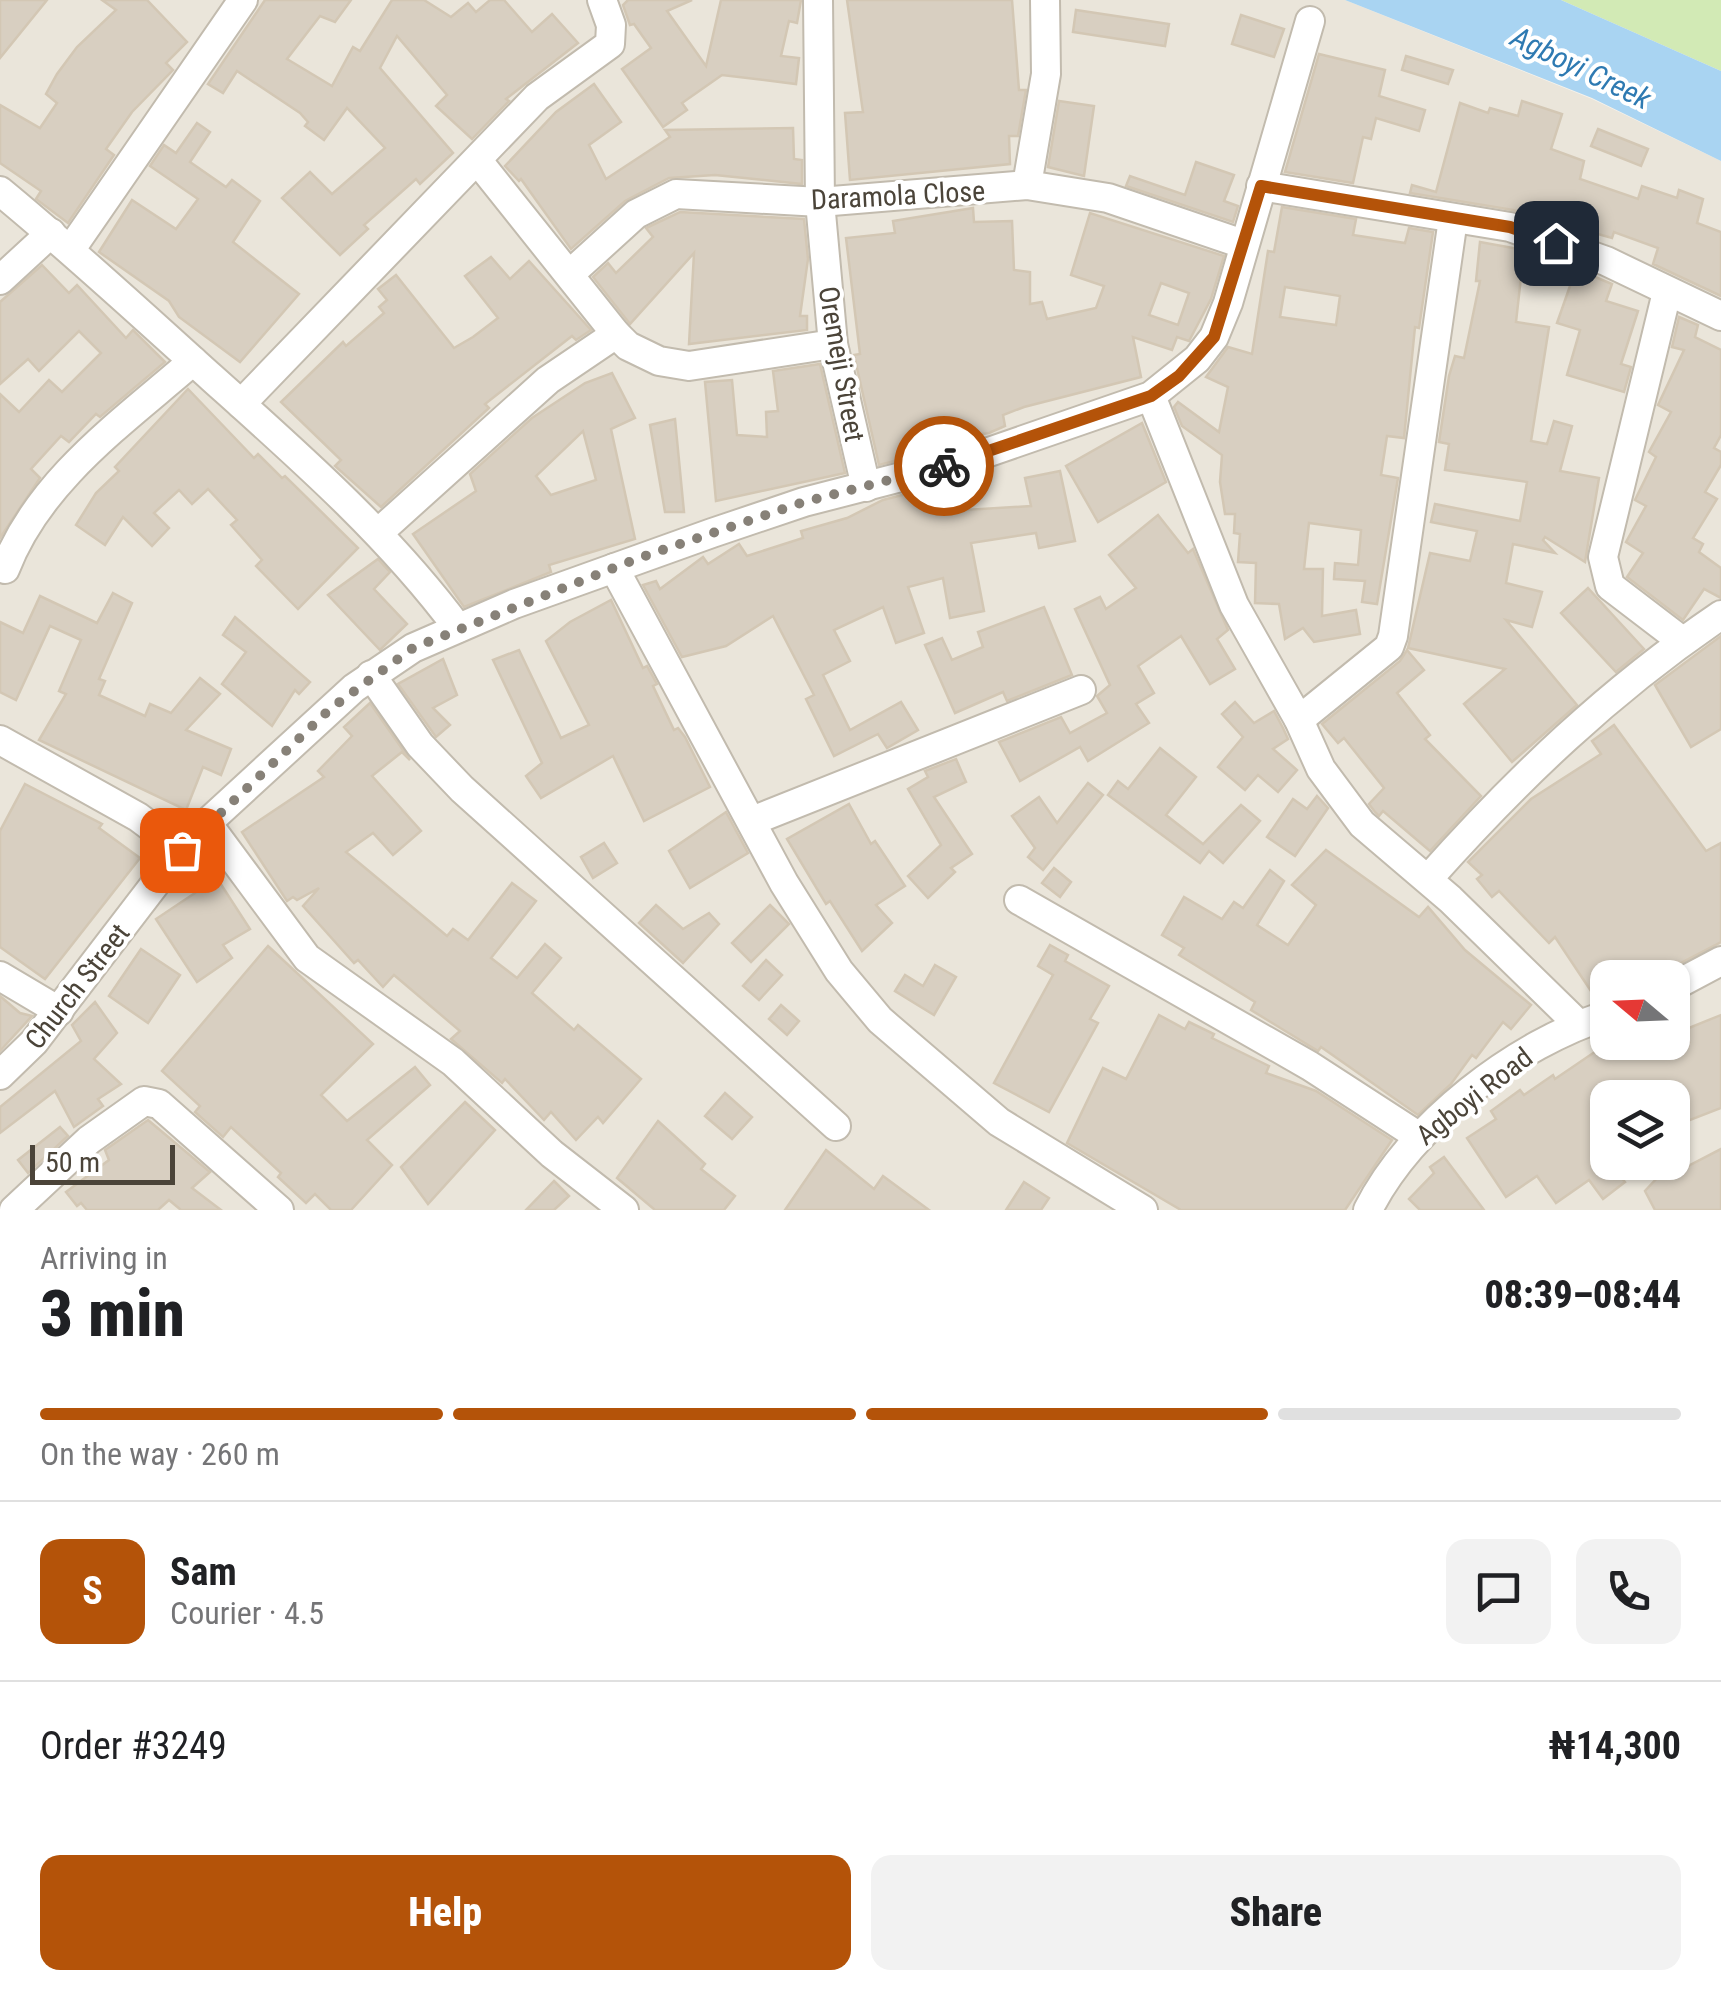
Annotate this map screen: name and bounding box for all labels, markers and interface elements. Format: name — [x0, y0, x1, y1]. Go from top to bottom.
water label: Agboyi Creek — [1505, 18, 1658, 117]
street label: Daramola Close — [810, 174, 986, 217]
pin — [1514, 201, 1599, 286]
icon: home — [1529, 216, 1584, 271]
street label: Oremeji Street — [812, 284, 871, 444]
courier — [894, 416, 994, 516]
icon: bike — [917, 439, 972, 494]
pin — [140, 808, 225, 893]
icon: bag — [155, 823, 210, 878]
street label: Church Street — [18, 917, 136, 1055]
north arrow — [1590, 960, 1690, 1060]
map controls — [1590, 960, 1690, 1180]
street label: Agboyi Road — [1410, 1041, 1539, 1152]
button: layers — [1590, 1080, 1690, 1180]
scale bar — [30, 1140, 175, 1184]
text: 50 m — [45, 1146, 100, 1179]
text: Arriving in — [40, 1239, 168, 1277]
text: 08:39–08:44 — [1484, 1273, 1681, 1317]
text: 3 min — [40, 1276, 185, 1352]
text: On the way · 260 m — [40, 1435, 280, 1473]
button: chat — [1446, 1539, 1551, 1644]
button: phone — [1576, 1539, 1681, 1644]
text: Sam — [170, 1550, 237, 1594]
text: S — [82, 1569, 103, 1613]
text: Courier · 4.5 — [170, 1594, 324, 1632]
text: Order #3249 — [40, 1724, 227, 1768]
text: ₦14,300 — [1549, 1724, 1681, 1768]
button: Help — [40, 1855, 851, 1970]
button: Share — [871, 1855, 1681, 1970]

